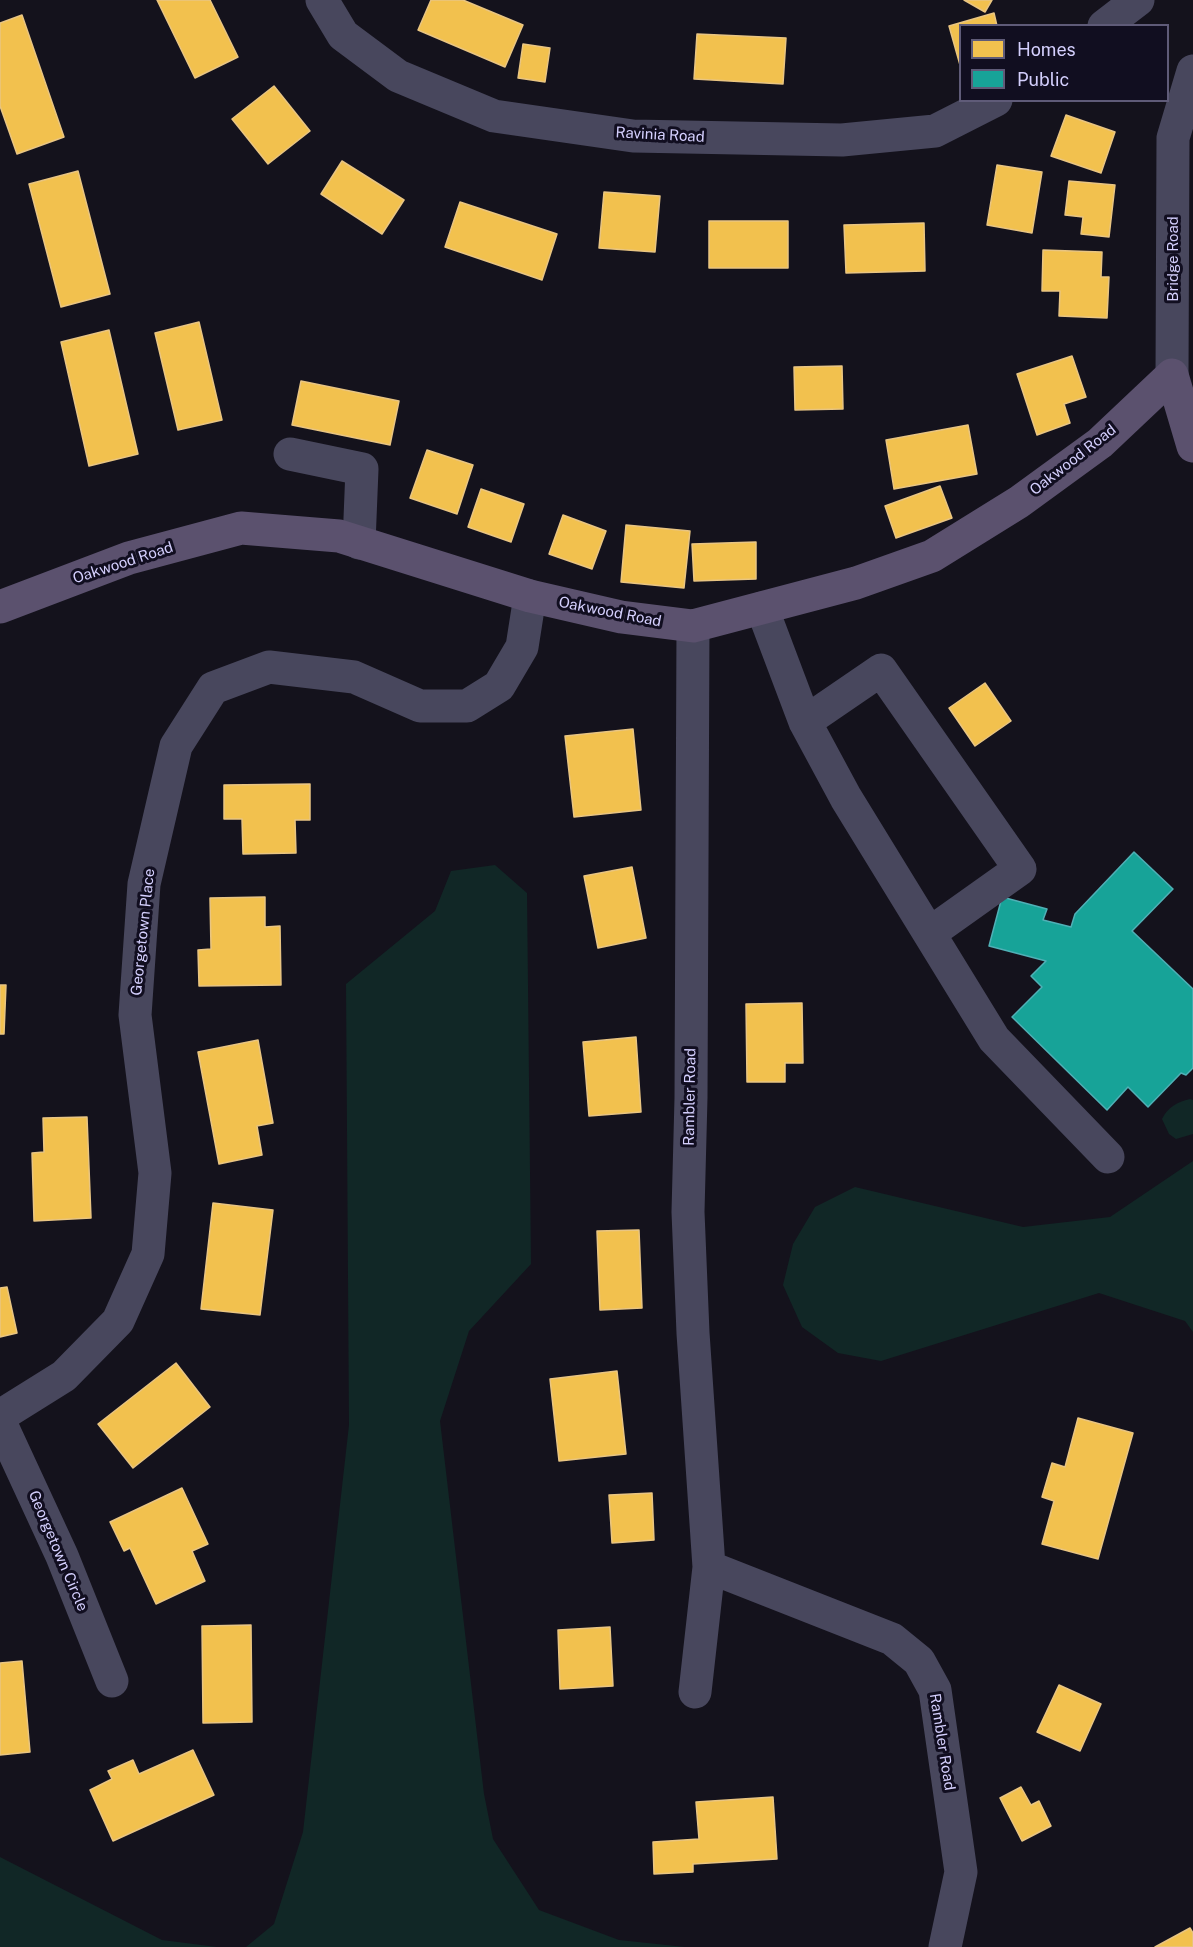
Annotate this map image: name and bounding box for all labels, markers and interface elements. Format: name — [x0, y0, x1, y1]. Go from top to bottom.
legend — [959, 24, 1169, 102]
text: Homes — [1017, 39, 1076, 60]
text: Public — [1017, 69, 1069, 90]
street label: Ravinia Road — [615, 124, 705, 146]
street label: Bridge Road — [1164, 216, 1182, 302]
street label: Oakwood Road — [1026, 421, 1120, 499]
street label: Oakwood Road — [71, 538, 175, 588]
street label: Oakwood Road — [557, 593, 663, 631]
street label: Georgetown Place — [127, 868, 159, 996]
street label: Rambler Road — [680, 1048, 700, 1146]
street label: Georgetown Circle — [24, 1488, 92, 1614]
street label: Rambler Road — [925, 1692, 959, 1792]

